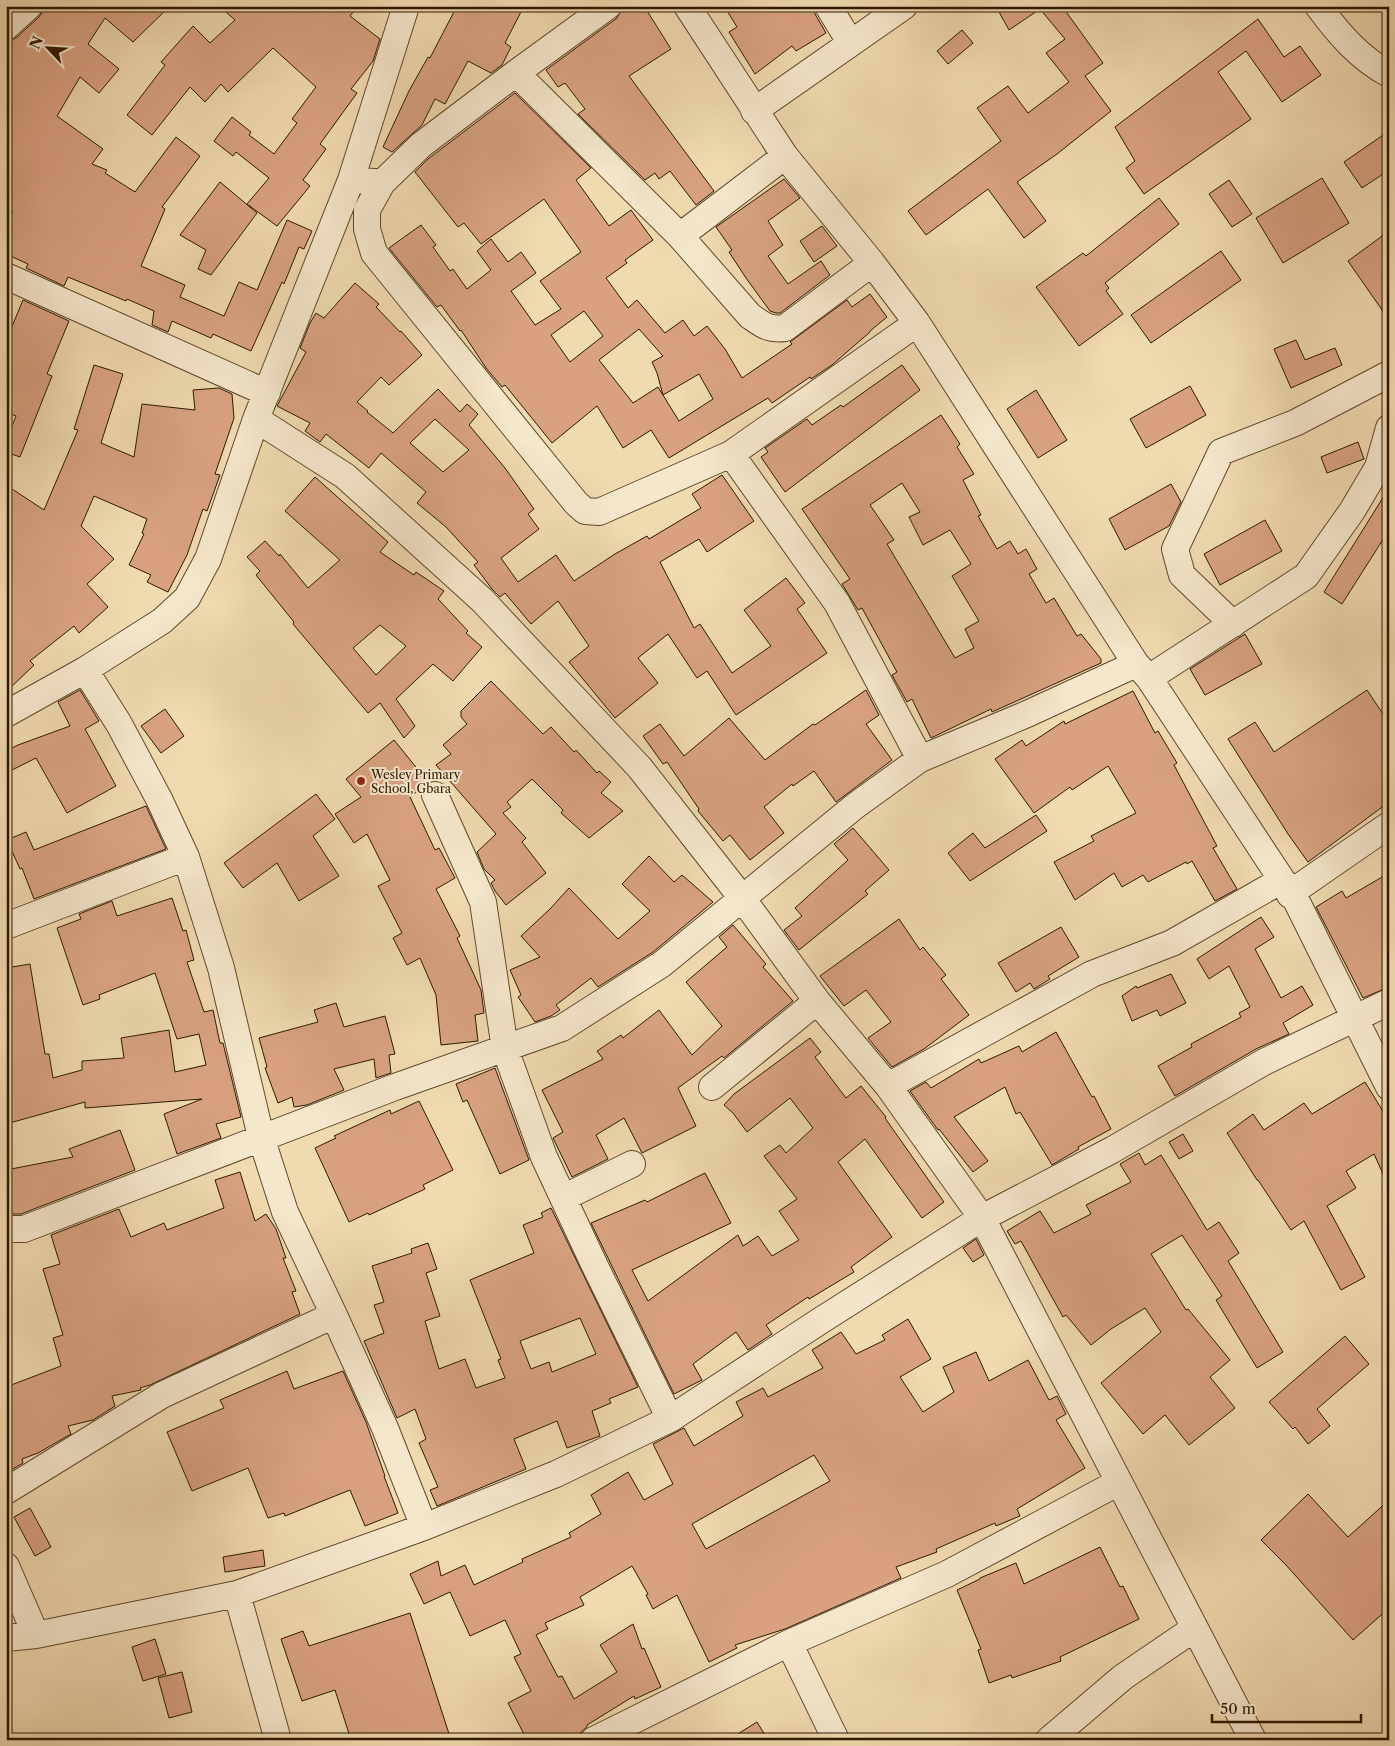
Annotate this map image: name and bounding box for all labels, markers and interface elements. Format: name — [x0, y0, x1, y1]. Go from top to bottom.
north arrow — [22, 22, 72, 72]
text: N — [25, 33, 47, 52]
place label: Wesley Primary School, Gbara — [370, 767, 461, 796]
marker: Wesley Primary School, Gbara — [355, 775, 367, 787]
scale bar — [1212, 1691, 1361, 1723]
text: 50 m — [1220, 1699, 1256, 1718]

